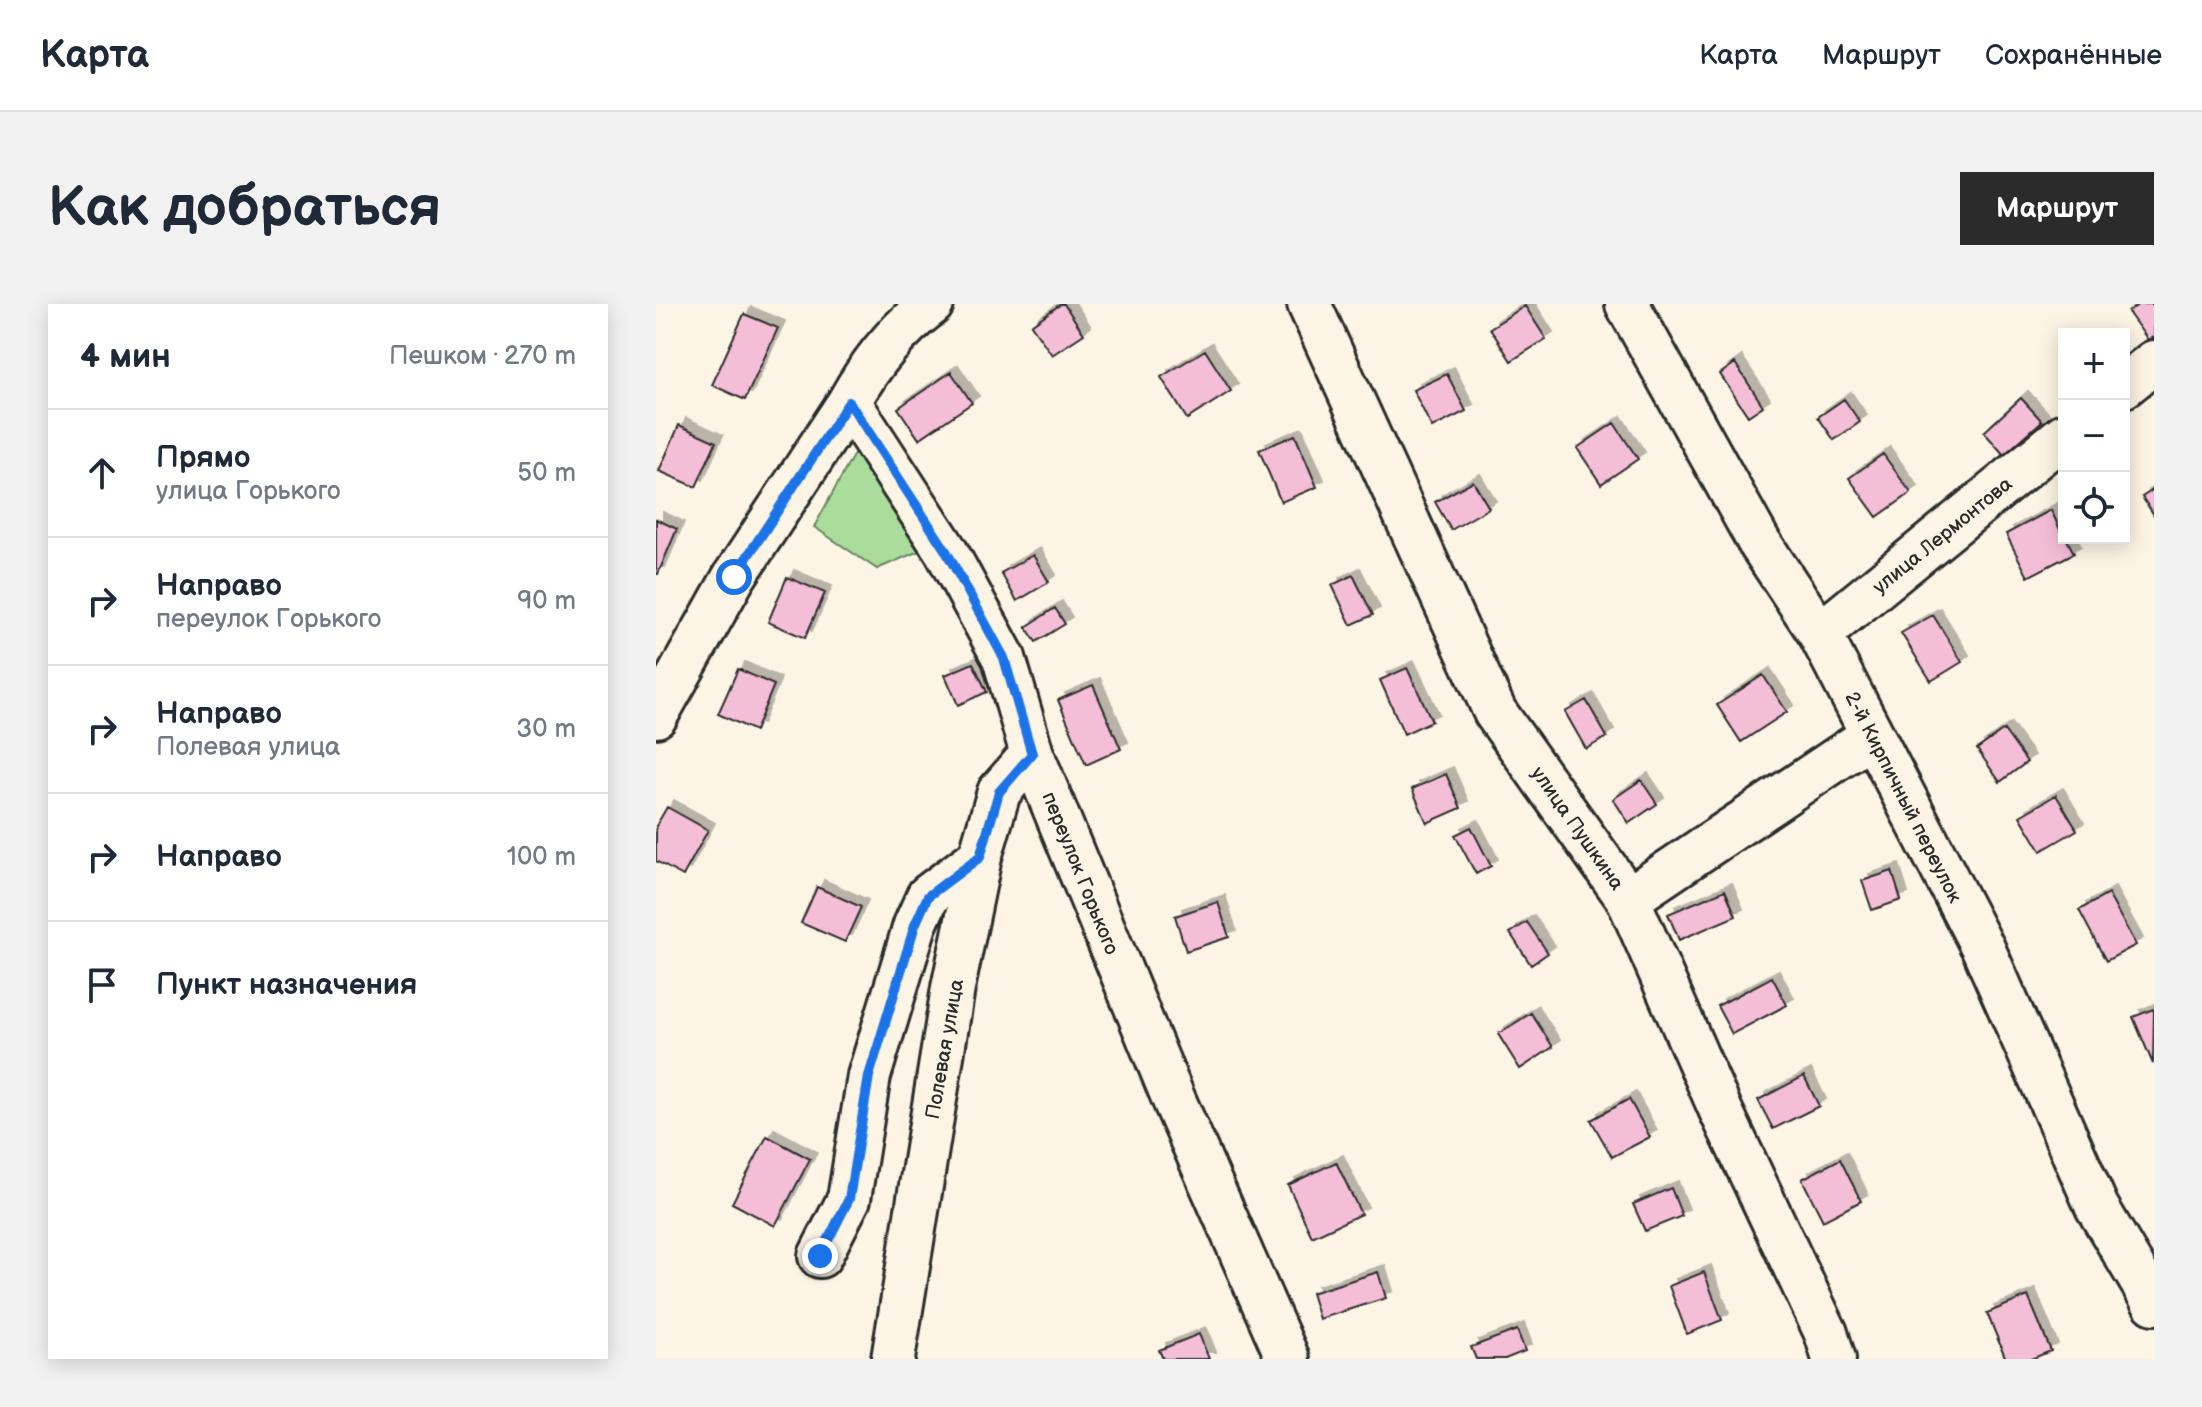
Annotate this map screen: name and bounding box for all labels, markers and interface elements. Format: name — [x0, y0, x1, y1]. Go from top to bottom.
text: Карта — [40, 33, 149, 78]
text: Карта — [1699, 39, 1778, 72]
text: Маршрут — [1822, 39, 1941, 72]
text: Сохранённые — [1985, 39, 2162, 72]
button: Маршрут — [1960, 172, 2154, 245]
text: Как добраться — [48, 175, 441, 242]
map controls — [2058, 328, 2130, 544]
button: + — [2058, 328, 2130, 400]
text: 4 мин — [80, 336, 171, 377]
text: Пешком · 270 m — [389, 341, 576, 372]
button: − — [2058, 400, 2130, 472]
text: Прямо — [156, 440, 250, 476]
icon: ahead — [80, 451, 124, 495]
text: 50 m — [517, 458, 576, 489]
street label: улица Лермонтова — [1868, 472, 2017, 599]
button: locate — [2058, 472, 2130, 544]
text: улица Горького — [156, 476, 340, 507]
route start — [716, 559, 752, 595]
text: Направо — [156, 568, 282, 604]
icon: right — [80, 579, 124, 623]
text: 90 m — [517, 586, 576, 617]
text: переулок Горького — [156, 604, 381, 635]
street label: 2-й Кирпичный переулок — [1839, 688, 1967, 907]
text: Направо — [156, 696, 282, 732]
icon: right — [80, 707, 124, 751]
text: 30 m — [516, 714, 576, 745]
text: Полевая улица — [156, 732, 340, 763]
street label: улица Пушкина — [1526, 762, 1629, 895]
street label: переулок Горького — [1036, 789, 1124, 958]
icon: right — [80, 835, 124, 879]
text: Направо — [156, 839, 282, 875]
text: 100 m — [507, 842, 576, 873]
icon: arrive — [80, 963, 124, 1007]
text: Пункт назначения — [156, 967, 417, 1003]
street label: Полевая улица — [921, 977, 969, 1121]
route end — [802, 1238, 838, 1274]

